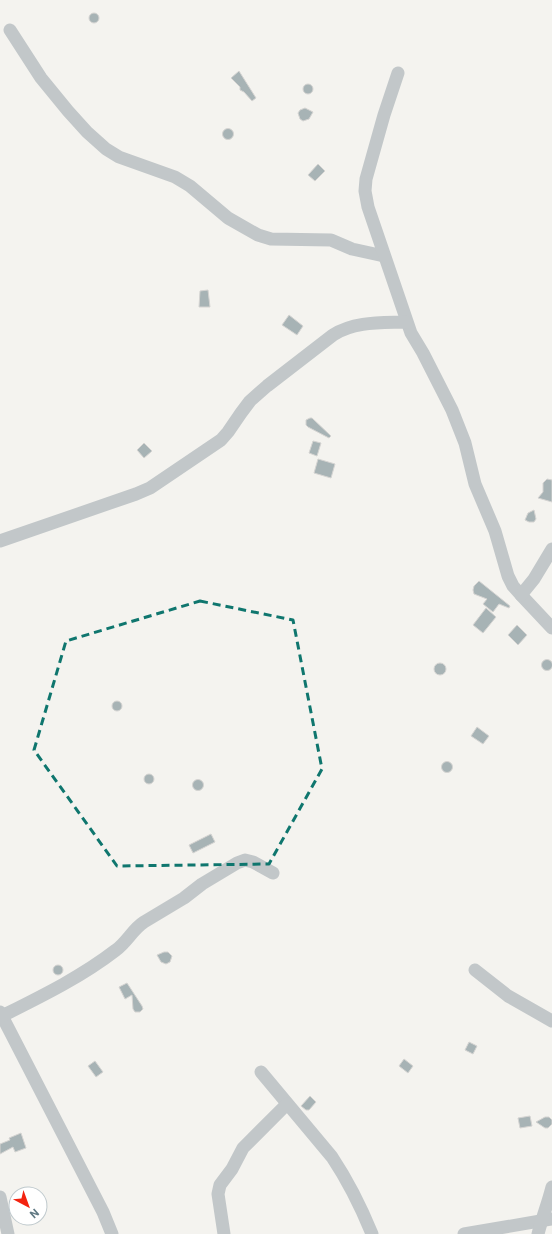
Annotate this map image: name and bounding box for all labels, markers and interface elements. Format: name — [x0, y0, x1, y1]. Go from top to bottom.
north arrow — [8, 1186, 48, 1226]
text: N — [27, 1206, 41, 1221]

